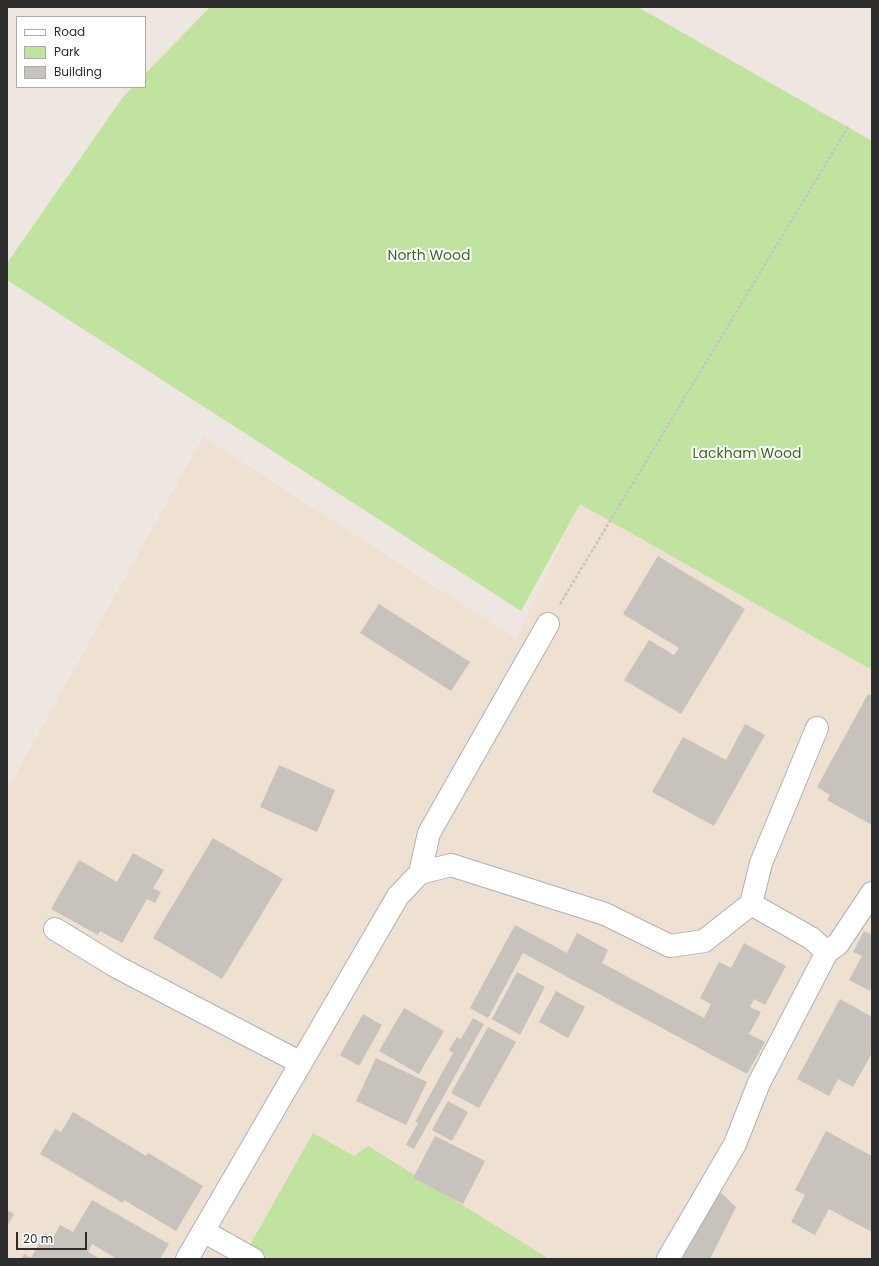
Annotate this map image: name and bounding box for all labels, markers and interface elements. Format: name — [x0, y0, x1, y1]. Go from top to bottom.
legend — [16, 16, 146, 88]
text: Road — [54, 23, 85, 40]
text: Park — [54, 43, 80, 60]
text: Building — [54, 63, 102, 80]
park label: North Wood — [388, 248, 470, 264]
park label: Lackham Wood — [693, 446, 801, 462]
scale bar — [18, 1224, 89, 1250]
text: 20 m — [23, 1230, 53, 1247]

